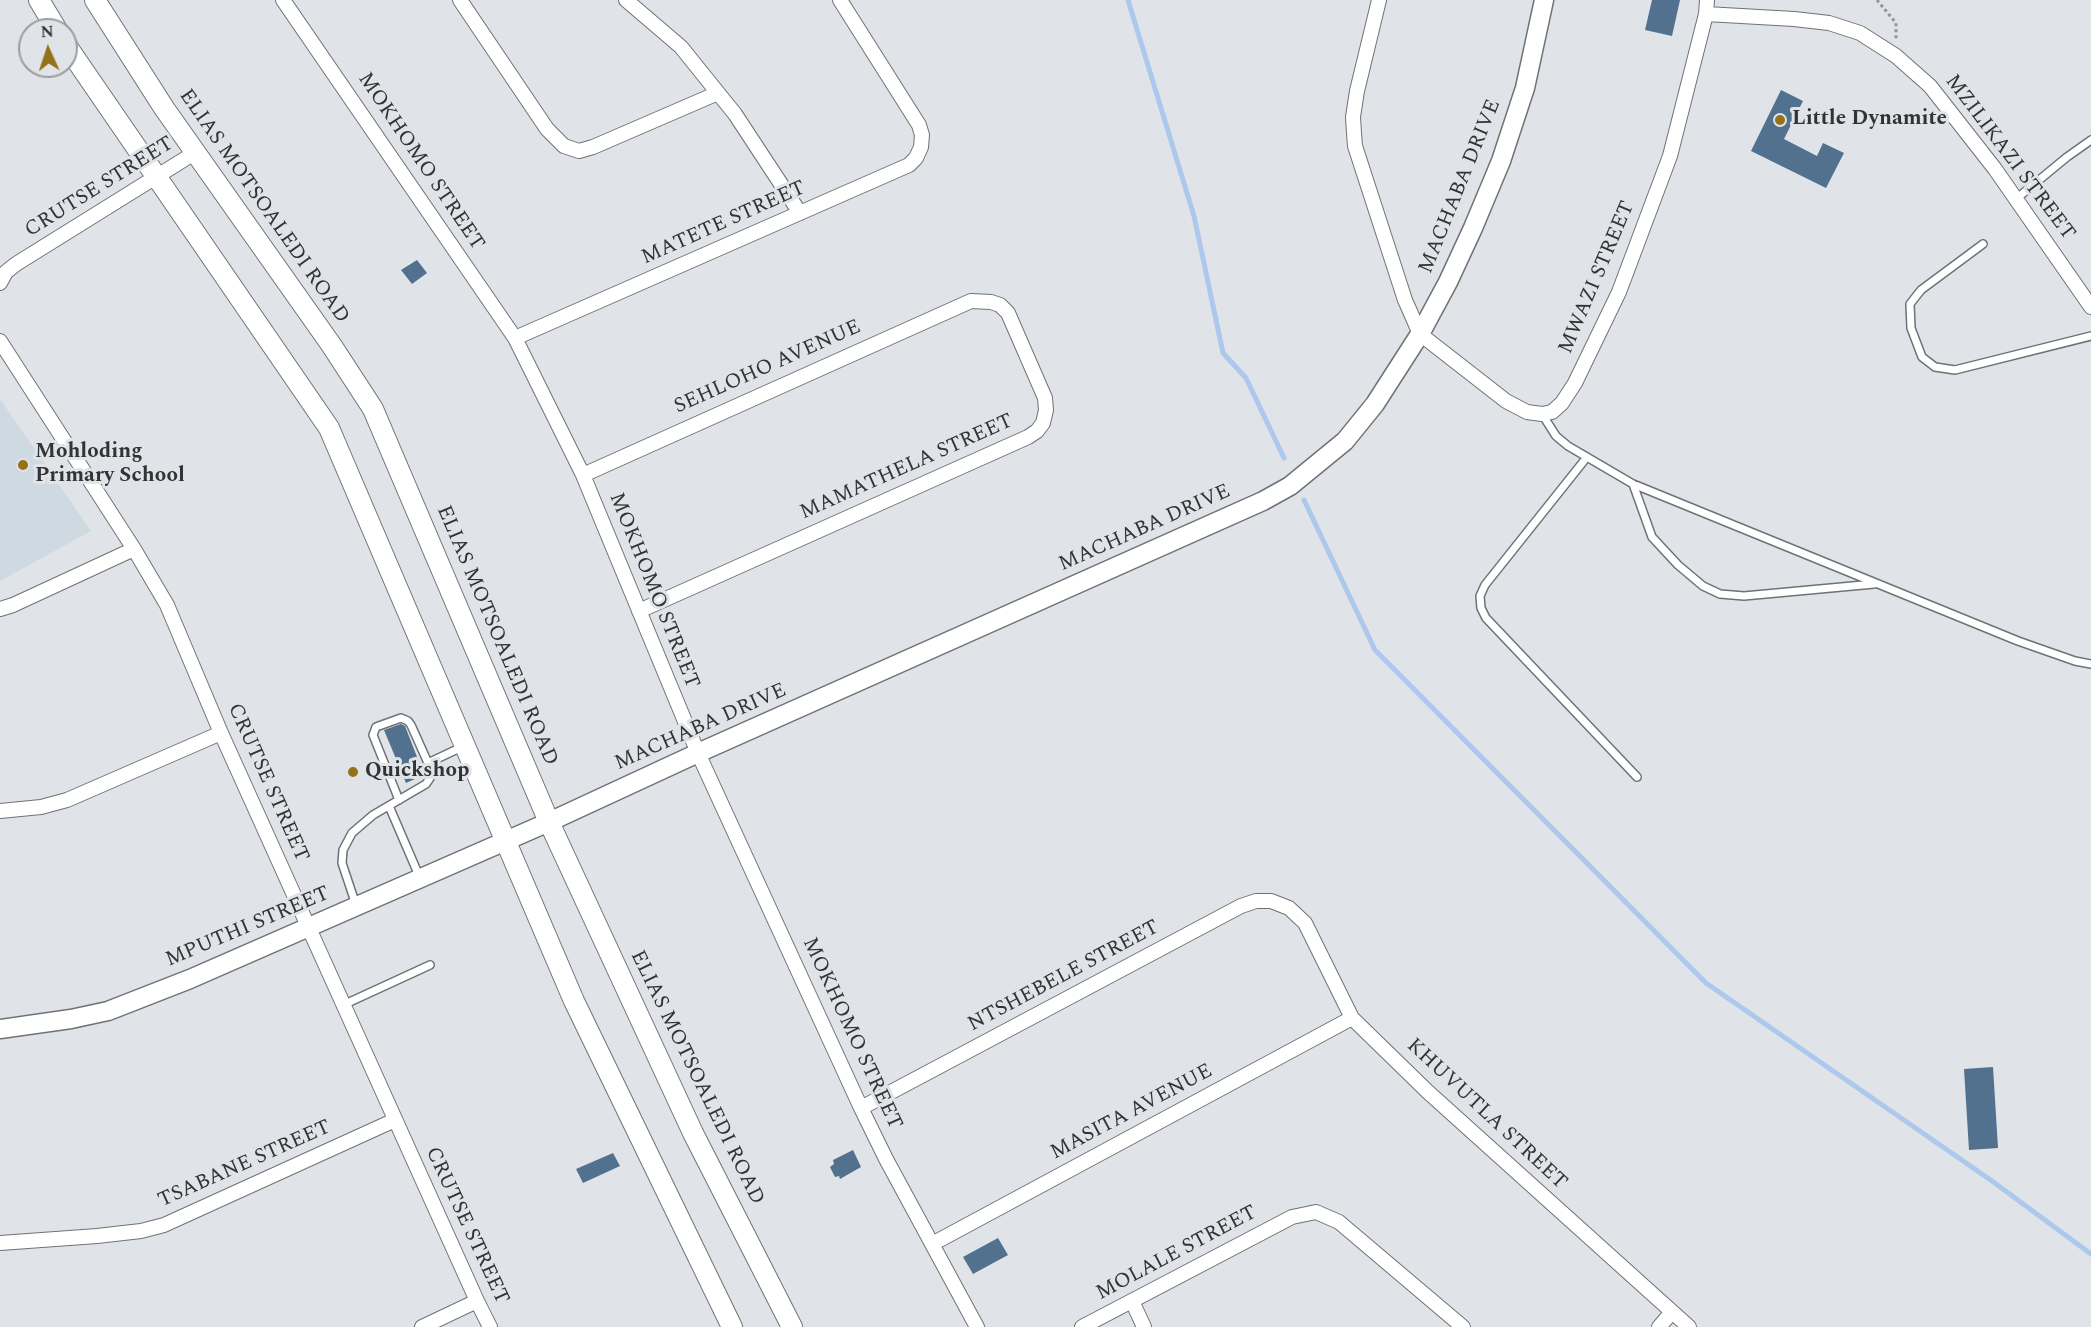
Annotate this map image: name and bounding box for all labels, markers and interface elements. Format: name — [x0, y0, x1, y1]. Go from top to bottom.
north arrow — [18, 18, 78, 78]
text: N — [40, 20, 54, 44]
street label: MOKHOMO STREET — [351, 68, 489, 256]
street label: MZILIKAZI STREET — [1938, 70, 2080, 246]
street label: ELIAS MOTSOALEDI ROAD — [172, 85, 354, 329]
street label: MACHABA DRIVE — [1415, 96, 1507, 278]
place label: Little Dynamite — [1792, 107, 1947, 133]
marker: Little Dynamite — [1773, 113, 1787, 127]
street label: CRUTSE STREET — [21, 132, 179, 244]
street label: MATETE STREET — [638, 177, 810, 271]
street label: MWAZI STREET — [1554, 198, 1642, 358]
street label: SEHLOHO AVENUE — [671, 315, 865, 421]
street label: MAMATHELA STREET — [797, 410, 1017, 526]
place label: Mohloding Primary School — [35, 440, 185, 490]
marker: Mohloding Primary School — [16, 458, 30, 472]
street label: MACHABA DRIVE — [1055, 480, 1235, 578]
street label: MOKHOMO STREET — [602, 489, 704, 693]
street label: ELIAS MOTSOALEDI ROAD — [430, 502, 562, 770]
street label: MACHABA DRIVE — [611, 679, 791, 777]
street label: CRUTSE STREET — [221, 700, 313, 866]
place label: Quickshop — [365, 759, 469, 785]
marker: Quickshop — [346, 765, 360, 779]
street label: MPUTHI STREET — [162, 882, 334, 974]
street label: NTSHEBELE STREET — [964, 916, 1164, 1038]
street label: MOKHOMO STREET — [795, 934, 907, 1134]
street label: ELIAS MOTSOALEDI ROAD — [623, 947, 769, 1209]
street label: KHUVUTLA STREET — [1401, 1034, 1571, 1196]
street label: MASITA AVENUE — [1047, 1060, 1217, 1166]
street label: TSABANE STREET — [155, 1116, 335, 1214]
street label: CRUTSE STREET — [419, 1143, 513, 1309]
street label: MOLALE STREET — [1092, 1201, 1262, 1307]

